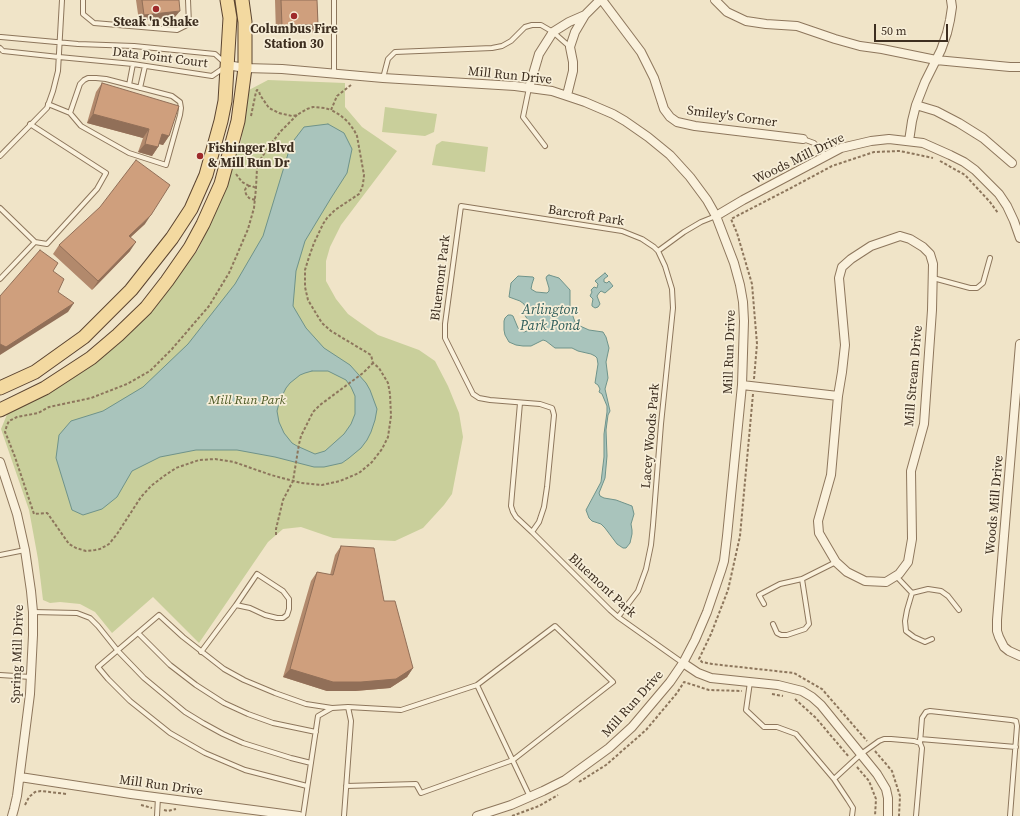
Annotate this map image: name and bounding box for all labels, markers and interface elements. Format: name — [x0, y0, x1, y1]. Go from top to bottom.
marker: Steak 'n Shake — [151, 4, 161, 14]
marker: Columbus Fire Station 30 — [289, 11, 299, 21]
place label: Steak 'n Shake — [113, 15, 199, 31]
scale bar — [876, 16, 950, 42]
place label: Columbus Fire Station 30 — [250, 22, 338, 53]
text: 50 m — [881, 23, 907, 39]
street label: Data Point Court — [111, 44, 209, 72]
street label: Mill Run Drive — [467, 64, 553, 88]
street label: Smiley's Corner — [686, 103, 778, 131]
street label: Woods Mill Drive — [751, 130, 847, 188]
place label: Fishinger Blvd & Mill Run Dr — [208, 141, 294, 172]
marker: Fishinger Blvd & Mill Run Dr — [195, 151, 205, 161]
street label: Barcroft Park — [547, 202, 625, 230]
street label: Bluemont Park — [428, 234, 454, 322]
water label: Arlington Park Pond — [520, 302, 580, 334]
street label: Mill Run Drive — [721, 309, 739, 395]
street label: Mill Stream Drive — [902, 325, 926, 427]
street label: Lacey Woods Park — [639, 383, 663, 489]
park label: Mill Run Park — [208, 393, 286, 409]
street label: Woods Mill Drive — [983, 455, 1007, 555]
street label: Bluemont Park — [565, 551, 639, 621]
street label: Spring Mill Drive — [8, 604, 28, 704]
street label: Mill Run Drive — [599, 667, 667, 741]
street label: Mill Run Drive — [118, 772, 204, 800]

